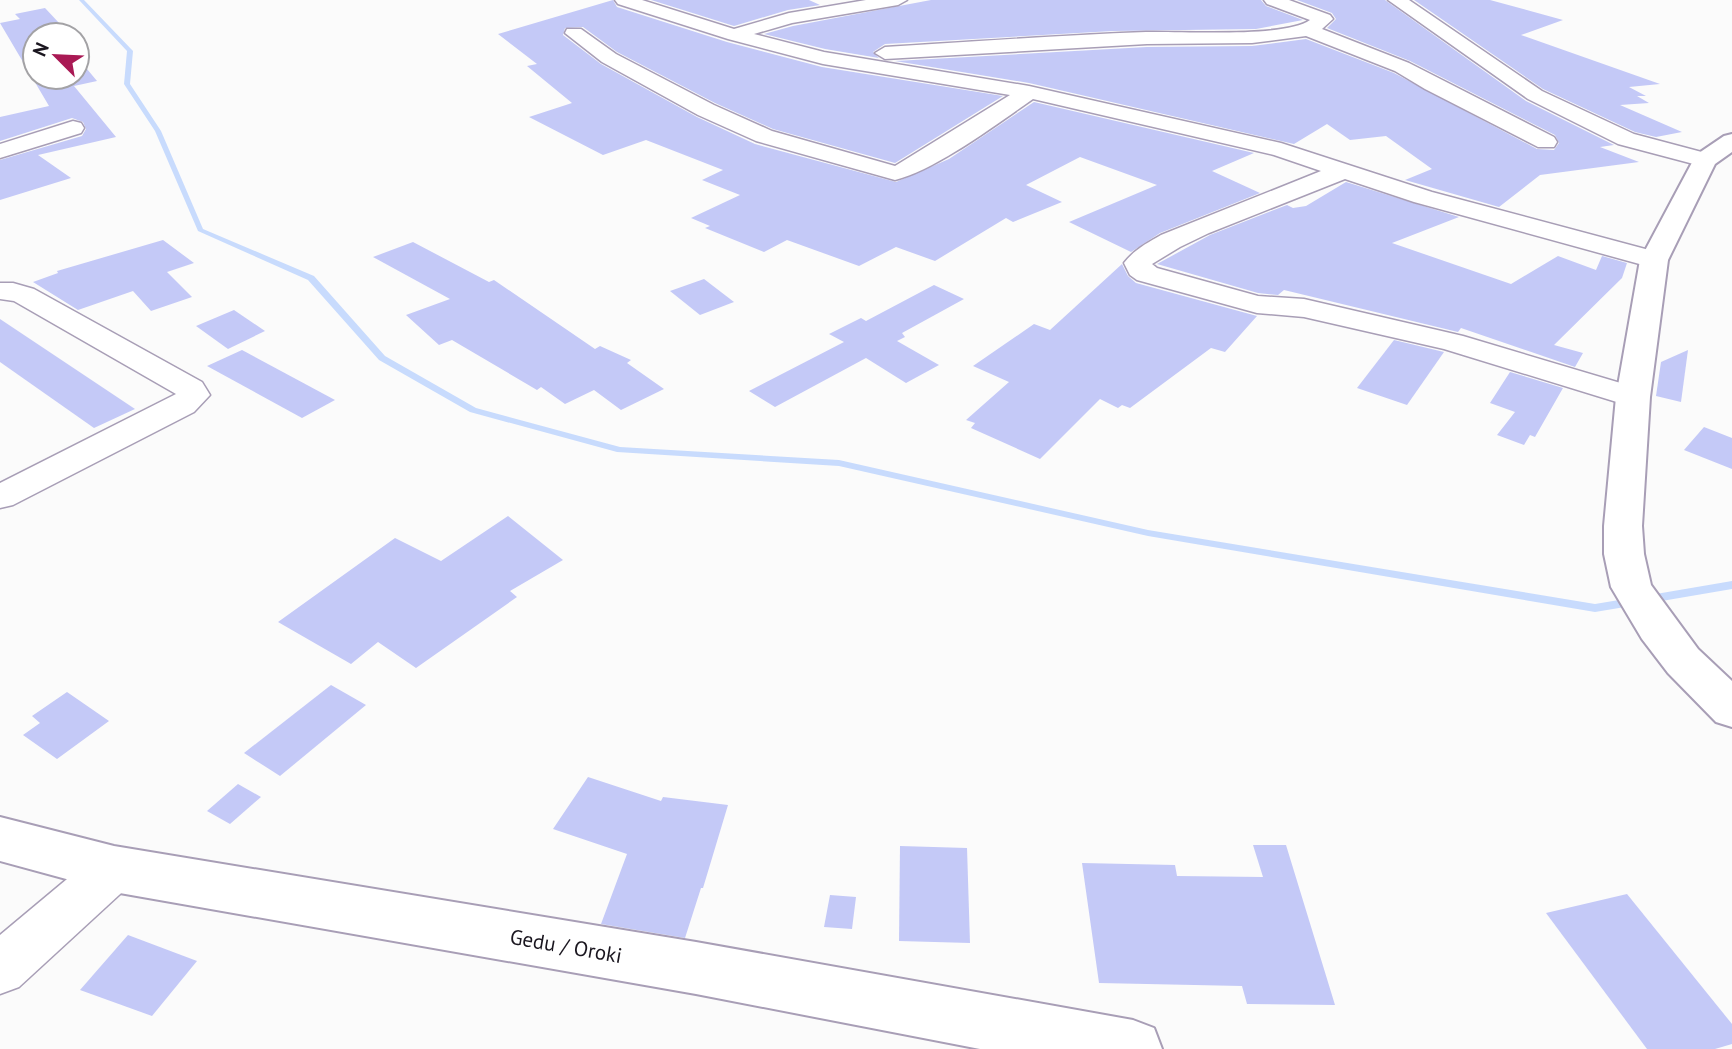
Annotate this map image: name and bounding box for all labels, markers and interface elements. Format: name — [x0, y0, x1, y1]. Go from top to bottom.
north arrow — [21, 21, 91, 91]
text: N — [27, 39, 54, 60]
street label: Gedu / Oroki — [508, 923, 624, 969]

